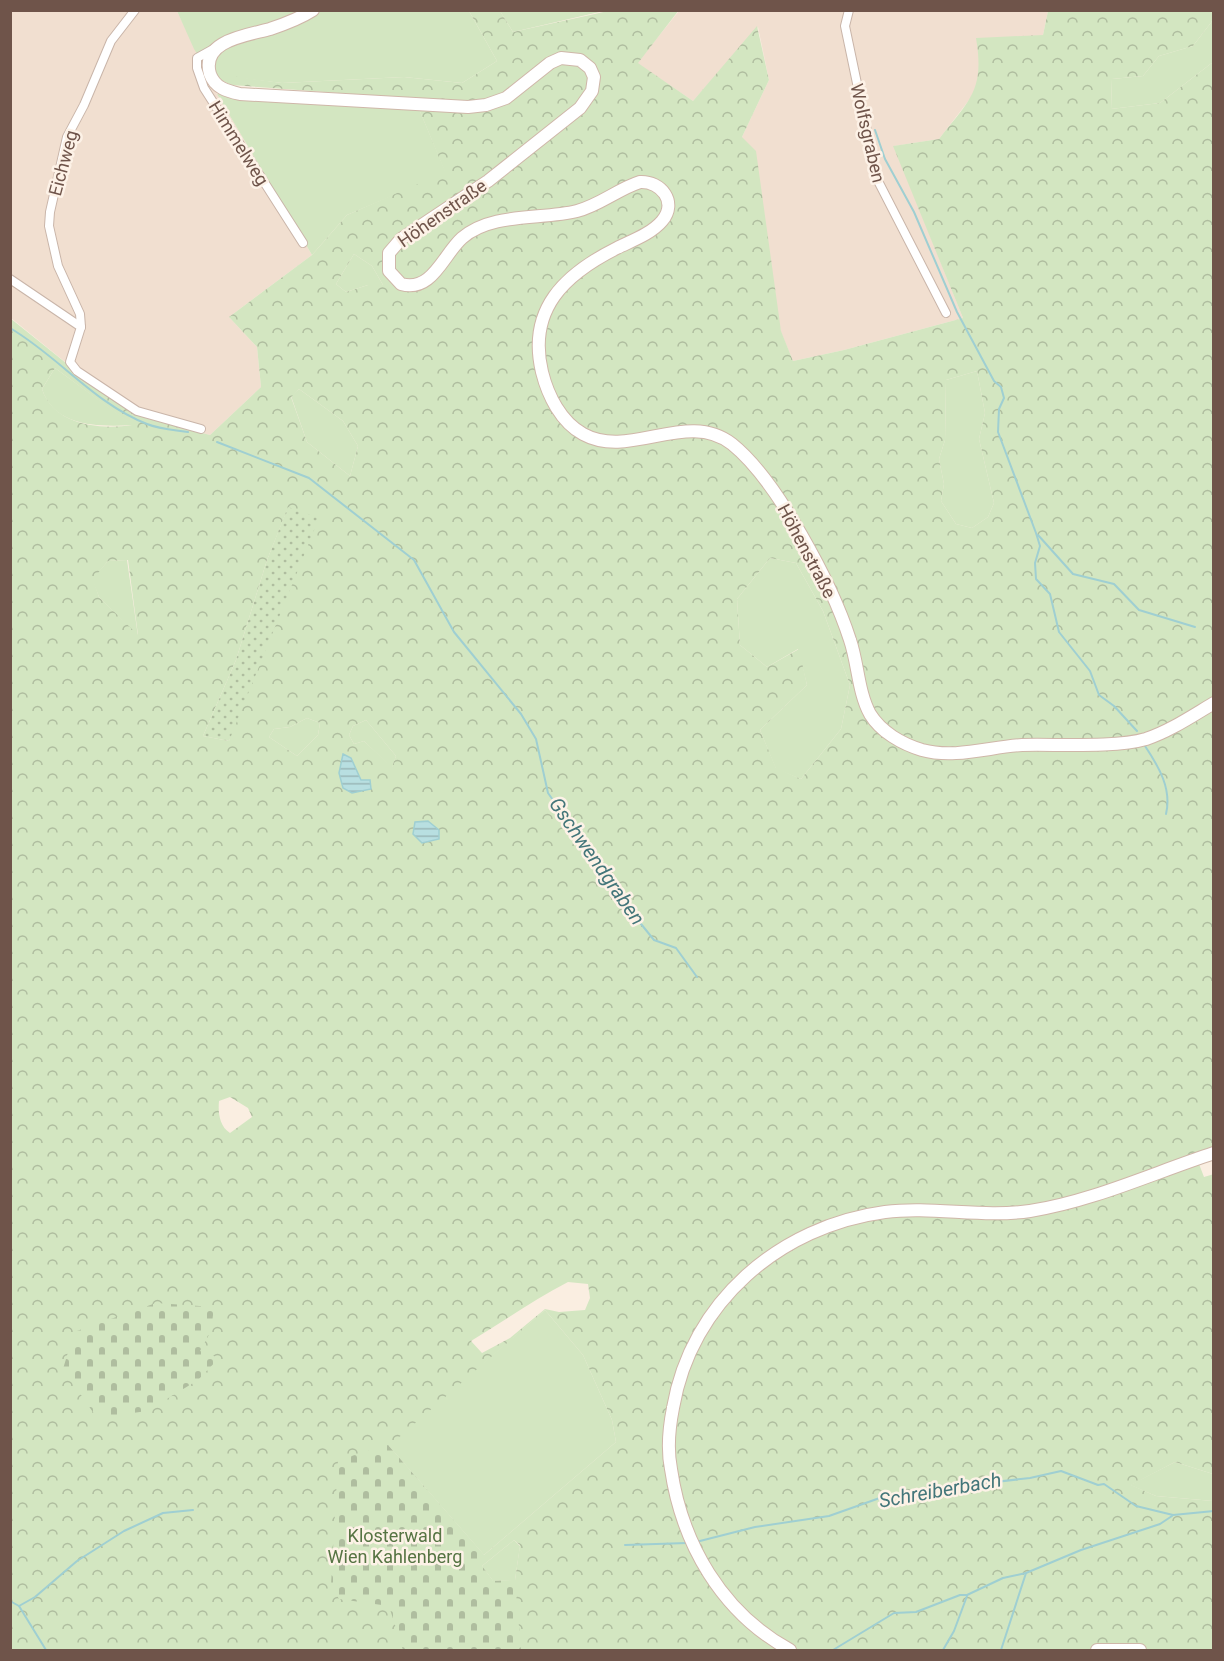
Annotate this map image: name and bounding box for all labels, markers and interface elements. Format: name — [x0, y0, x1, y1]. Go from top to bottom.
street label: Wolfsgraben — [846, 81, 890, 185]
street label: Himmelweg — [205, 97, 273, 189]
street label: Eichweg — [44, 128, 82, 198]
street label: Höhenstraße — [394, 175, 490, 251]
street label: Höhenstraße — [773, 500, 841, 602]
water label: Gschwendgraben — [544, 793, 650, 929]
water label: Schreiberbach — [877, 1467, 1003, 1513]
park label: Klosterwald Wien Kahlenberg — [328, 1525, 462, 1567]

